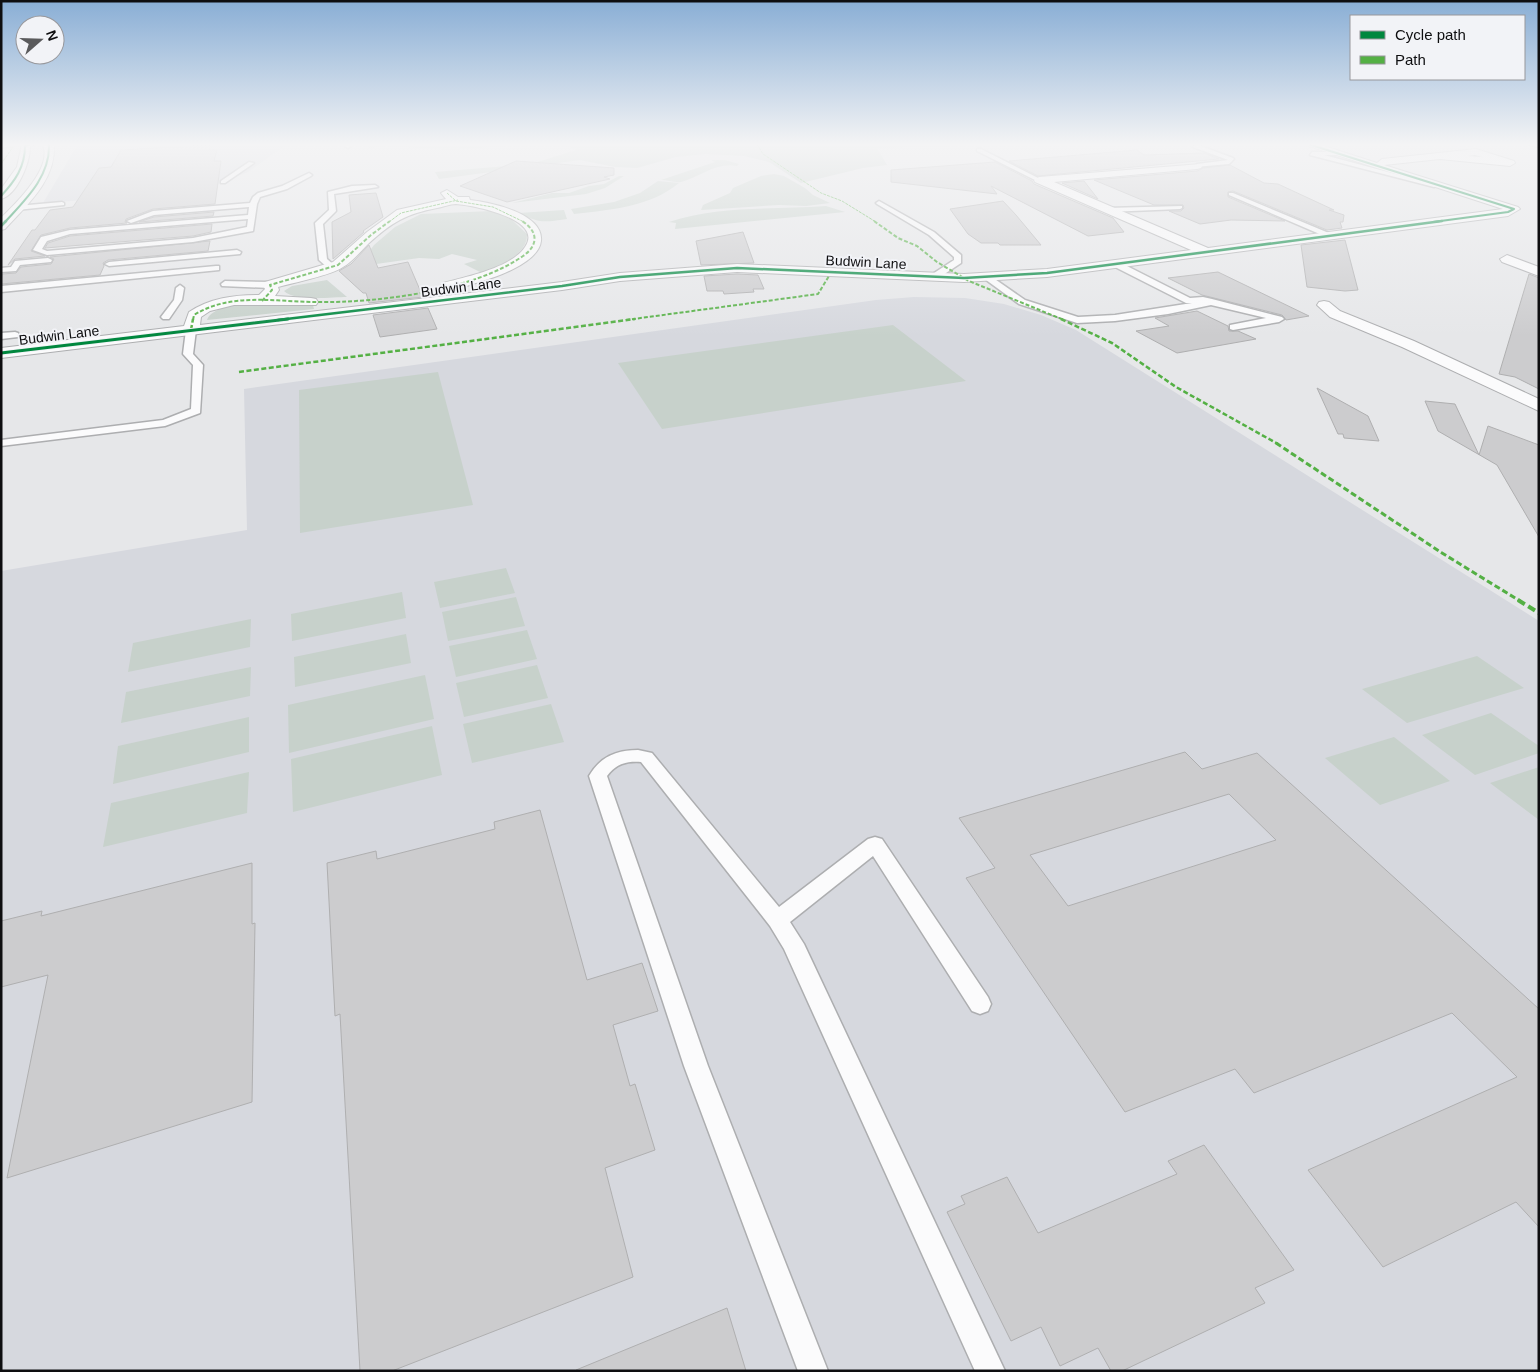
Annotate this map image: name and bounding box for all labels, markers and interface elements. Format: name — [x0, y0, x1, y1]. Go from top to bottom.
north arrow — [15, 15, 65, 65]
legend — [1350, 15, 1525, 80]
text: Cycle path — [1395, 26, 1466, 43]
text: N — [43, 28, 61, 43]
text: Path — [1395, 51, 1426, 68]
street label: Budwin Lane — [825, 252, 907, 272]
street label: Budwin Lane — [420, 274, 502, 300]
street label: Budwin Lane — [18, 322, 100, 348]

